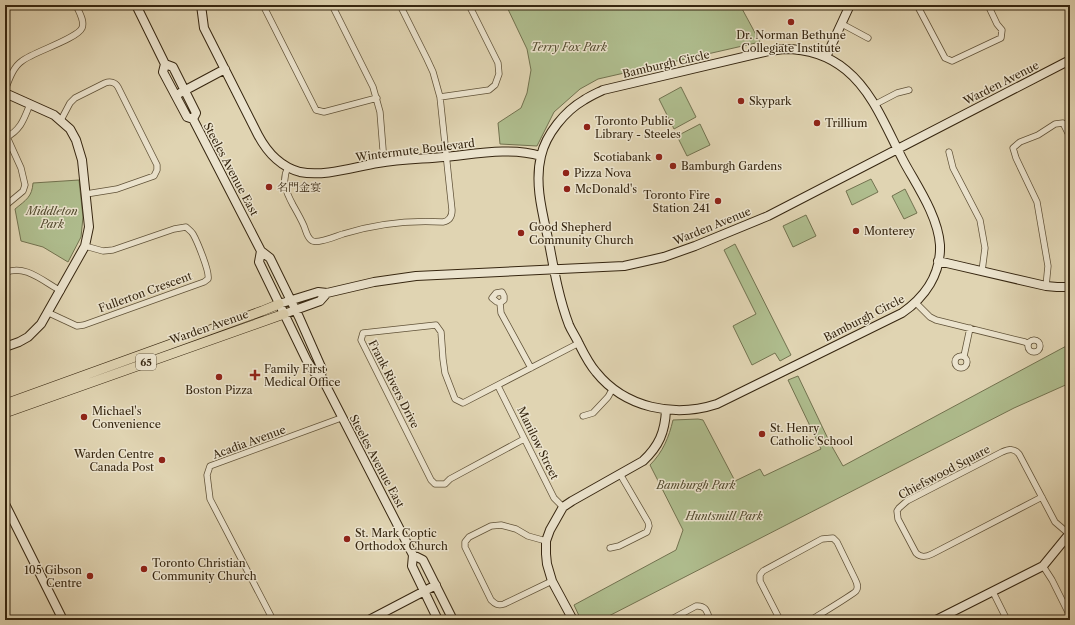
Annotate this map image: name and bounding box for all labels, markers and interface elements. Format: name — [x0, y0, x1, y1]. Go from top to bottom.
marker: Dr. Norman Bethune Collegiate Institute — [786, 17, 796, 27]
place label: Dr. Norman Bethune Collegiate Institute — [736, 28, 846, 55]
park label: Terry Fox Park — [531, 40, 607, 54]
street label: Bamburgh Circle — [621, 47, 711, 81]
street label: Warden Avenue — [960, 58, 1041, 108]
place label: Skypark — [749, 94, 792, 108]
marker: Skypark — [736, 96, 746, 106]
place label: Toronto Public Library - Steeles — [595, 114, 681, 141]
place label: Trillium — [825, 116, 868, 130]
marker: Trillium — [812, 118, 822, 128]
street label: Steeles Avenue East — [201, 120, 262, 218]
marker: Toronto Public Library - Steeles — [582, 122, 592, 132]
street label: Wintermute Boulevard — [354, 136, 476, 164]
place label: Scotiabank — [593, 150, 652, 164]
marker: Scotiabank — [654, 152, 664, 162]
place label: Bamburgh Gardens — [681, 159, 782, 173]
marker: Bamburgh Gardens — [668, 161, 678, 171]
place label: Pizza Nova — [574, 166, 631, 180]
marker: Pizza Nova — [561, 168, 571, 178]
place label: 名門金宴 — [277, 180, 321, 194]
marker: 名門金宴 — [264, 182, 274, 192]
place label: McDonald's — [575, 182, 637, 196]
marker: McDonald's — [562, 184, 572, 194]
place label: Toronto Fire Station 241 — [643, 188, 710, 215]
marker: Toronto Fire Station 241 — [713, 196, 723, 206]
park label: Middleton Park — [24, 204, 78, 231]
street label: Warden Avenue — [670, 204, 753, 248]
place label: Good Shepherd Community Church — [529, 220, 634, 247]
place label: Monterey — [864, 224, 916, 238]
marker: Monterey — [851, 226, 861, 236]
marker: Good Shepherd Community Church — [516, 228, 526, 238]
street label: Fullerton Crescent — [96, 269, 194, 315]
street label: Bamburgh Circle — [821, 292, 907, 344]
street label: Warden Avenue — [167, 307, 250, 347]
street label: Frank Rivers Drive — [366, 337, 422, 431]
road number: 65 — [136, 354, 156, 370]
place label: Family First Medical Office — [264, 362, 341, 389]
marker: Family First Medical Office — [249, 369, 261, 381]
marker: Boston Pizza — [214, 372, 224, 382]
place label: Boston Pizza — [185, 383, 253, 397]
place label: Michael's Convenience — [92, 404, 161, 431]
street label: Manilow Street — [514, 404, 562, 482]
marker: Michael's Convenience — [79, 412, 89, 422]
street label: Steeles Avenue East — [347, 412, 408, 510]
place label: St. Henry Catholic School — [770, 421, 854, 448]
street label: Acadia Avenue — [210, 422, 288, 462]
marker: St. Henry Catholic School — [757, 429, 767, 439]
street label: Chiefswood Square — [896, 442, 992, 502]
place label: Warden Centre Canada Post — [73, 447, 154, 474]
marker: Warden Centre Canada Post — [157, 455, 167, 465]
park label: Bamburgh Park — [655, 478, 736, 492]
park label: Huntsmill Park — [684, 509, 763, 523]
place label: St. Mark Coptic Orthodox Church — [355, 526, 448, 553]
marker: St. Mark Coptic Orthodox Church — [342, 534, 352, 544]
place label: Toronto Christian Community Church — [152, 556, 257, 583]
place label: 105 Gibson Centre — [24, 563, 82, 590]
marker: Toronto Christian Community Church — [139, 564, 149, 574]
marker: 105 Gibson Centre — [85, 571, 95, 581]

